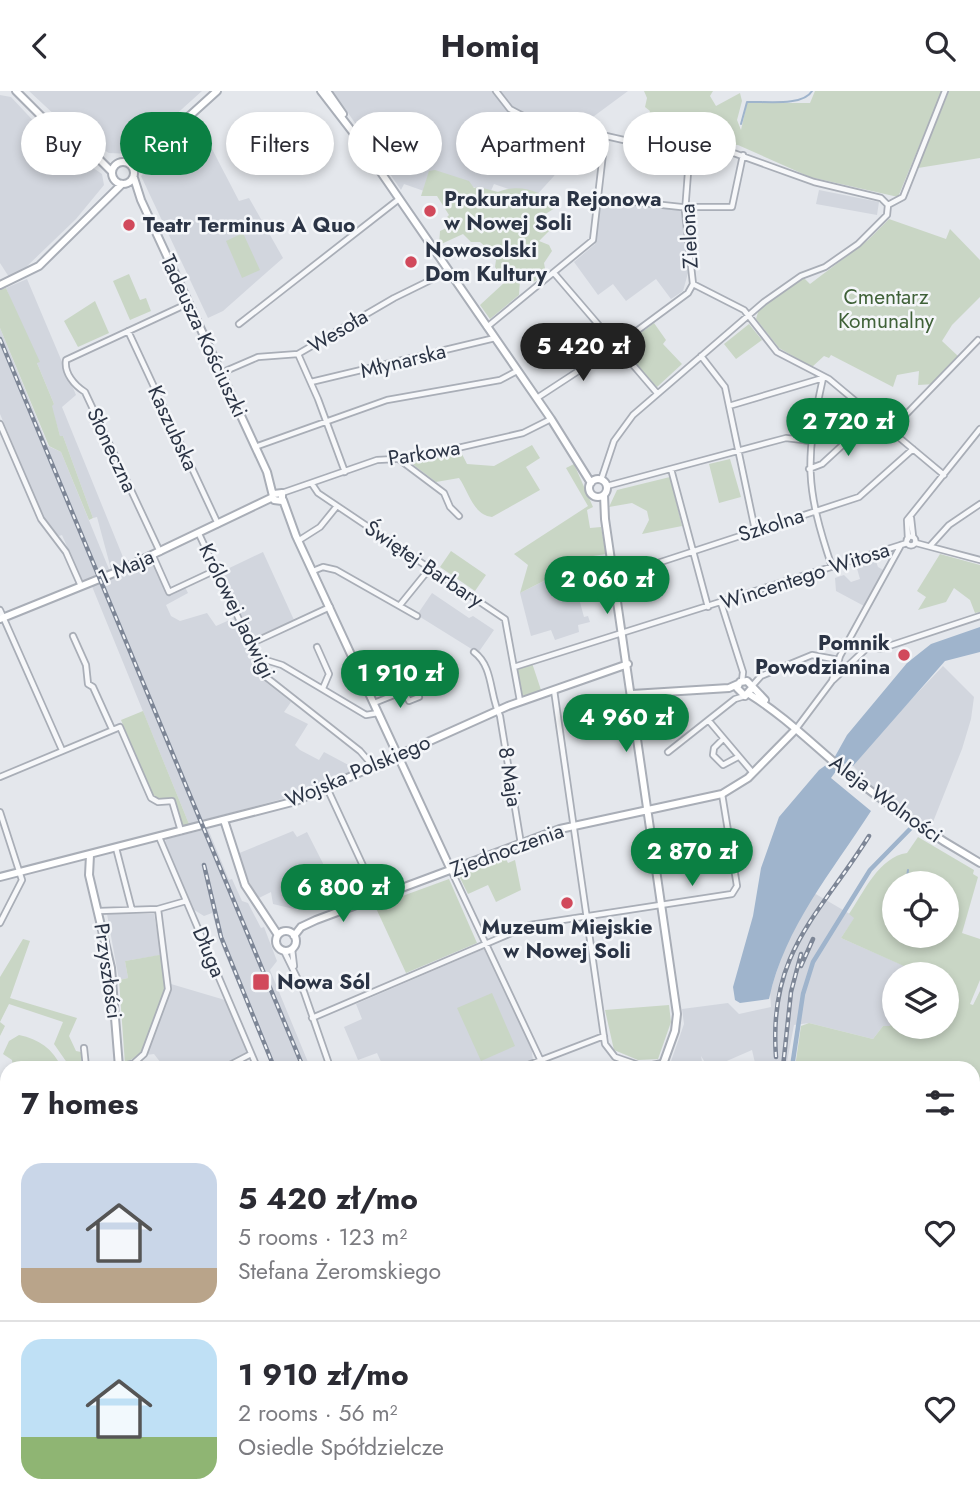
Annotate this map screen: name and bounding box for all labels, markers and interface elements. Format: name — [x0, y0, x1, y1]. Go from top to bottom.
text: Homiq — [441, 23, 539, 69]
icon: back — [21, 27, 59, 65]
icon: search — [921, 27, 959, 65]
chip: Buy — [21, 112, 106, 175]
chip: Rent — [120, 112, 212, 175]
chip: Filters — [226, 112, 334, 175]
chip: New — [348, 112, 442, 175]
chip: Apartment — [456, 112, 609, 175]
chip: House — [623, 112, 736, 175]
place label: Prokuratura Rejonowa w Nowej Soli — [443, 184, 661, 238]
marker: Prokuratura Rejonowa w Nowej Soli — [422, 203, 438, 219]
street label: Zielona — [672, 203, 706, 269]
place label: Teatr Terminus A Quo — [143, 210, 355, 240]
marker: Teatr Terminus A Quo — [121, 217, 137, 233]
place label: Nowosolski Dom Kultury — [425, 235, 548, 289]
street label: Tadeusza Kościuszki — [153, 250, 255, 422]
marker: Nowosolski Dom Kultury — [403, 254, 419, 270]
park label: Cmentarz Komunalny — [838, 282, 935, 336]
street label: Wesoła — [303, 301, 373, 361]
pin: 5 420 zł — [511, 323, 655, 383]
text: 5 420 zł — [536, 329, 630, 363]
street label: Młynarska — [357, 336, 449, 386]
street label: Kaszubska — [140, 381, 206, 475]
pin: 2 720 zł — [776, 399, 920, 458]
street label: Słoneczna — [79, 403, 145, 497]
text: 2 720 zł — [802, 404, 894, 438]
street label: Parkowa — [386, 433, 462, 473]
street label: Szkolna — [734, 500, 808, 550]
street label: Świętej Barbary — [359, 513, 490, 615]
street label: Wincentego Witosa — [717, 535, 893, 617]
street label: Królowej Jadwigi — [191, 538, 283, 684]
street label: 1 Maja — [93, 541, 159, 593]
pin: 2 060 zł — [535, 557, 679, 616]
text: 2 060 zł — [561, 562, 653, 596]
place label: Pomnik Powodzianina — [755, 628, 890, 682]
marker: Pomnik Powodzianina — [896, 647, 912, 663]
pin: 1 910 zł — [328, 651, 472, 710]
text: 1 910 zł — [357, 656, 443, 690]
pin: 4 960 zł — [554, 695, 698, 754]
text: 4 960 zł — [579, 700, 673, 734]
street label: Wojska Polskiego — [281, 727, 435, 815]
street label: 8 Maja — [490, 745, 530, 809]
street label: Aleja Wolności — [823, 748, 949, 850]
street label: Zjednoczenia — [446, 816, 568, 884]
pin: 2 870 zł — [620, 829, 764, 888]
text: 2 870 zł — [647, 834, 737, 868]
pin: 6 800 zł — [271, 865, 415, 924]
text: 6 800 zł — [297, 870, 389, 904]
map controls — [882, 871, 959, 1039]
button: locate — [882, 871, 959, 948]
marker: Muzeum Miejskie w Nowej Soli — [559, 895, 575, 911]
place label: Muzeum Miejskie w Nowej Soli — [482, 912, 652, 966]
street label: Przyszłości — [86, 921, 130, 1021]
street label: Długa — [185, 922, 233, 982]
button: layers — [882, 962, 959, 1039]
place label: Nowa Sól — [277, 967, 371, 997]
marker: Nowa Sól — [251, 972, 271, 992]
text: 7 homes — [21, 1082, 138, 1125]
icon: filters — [921, 1084, 959, 1122]
text: 5 420 zł/mo — [238, 1177, 418, 1220]
icon: home — [77, 1191, 161, 1275]
icon: heart — [921, 1214, 959, 1252]
text: 5 rooms · 123 m² — [238, 1220, 407, 1254]
text: Stefana Żeromskiego — [238, 1254, 441, 1288]
text: 1 910 zł/mo — [238, 1353, 409, 1396]
icon: home — [77, 1367, 161, 1451]
icon: heart — [921, 1390, 959, 1428]
text: 2 rooms · 56 m² — [238, 1396, 398, 1430]
text: Osiedle Spółdzielcze — [238, 1430, 444, 1464]

